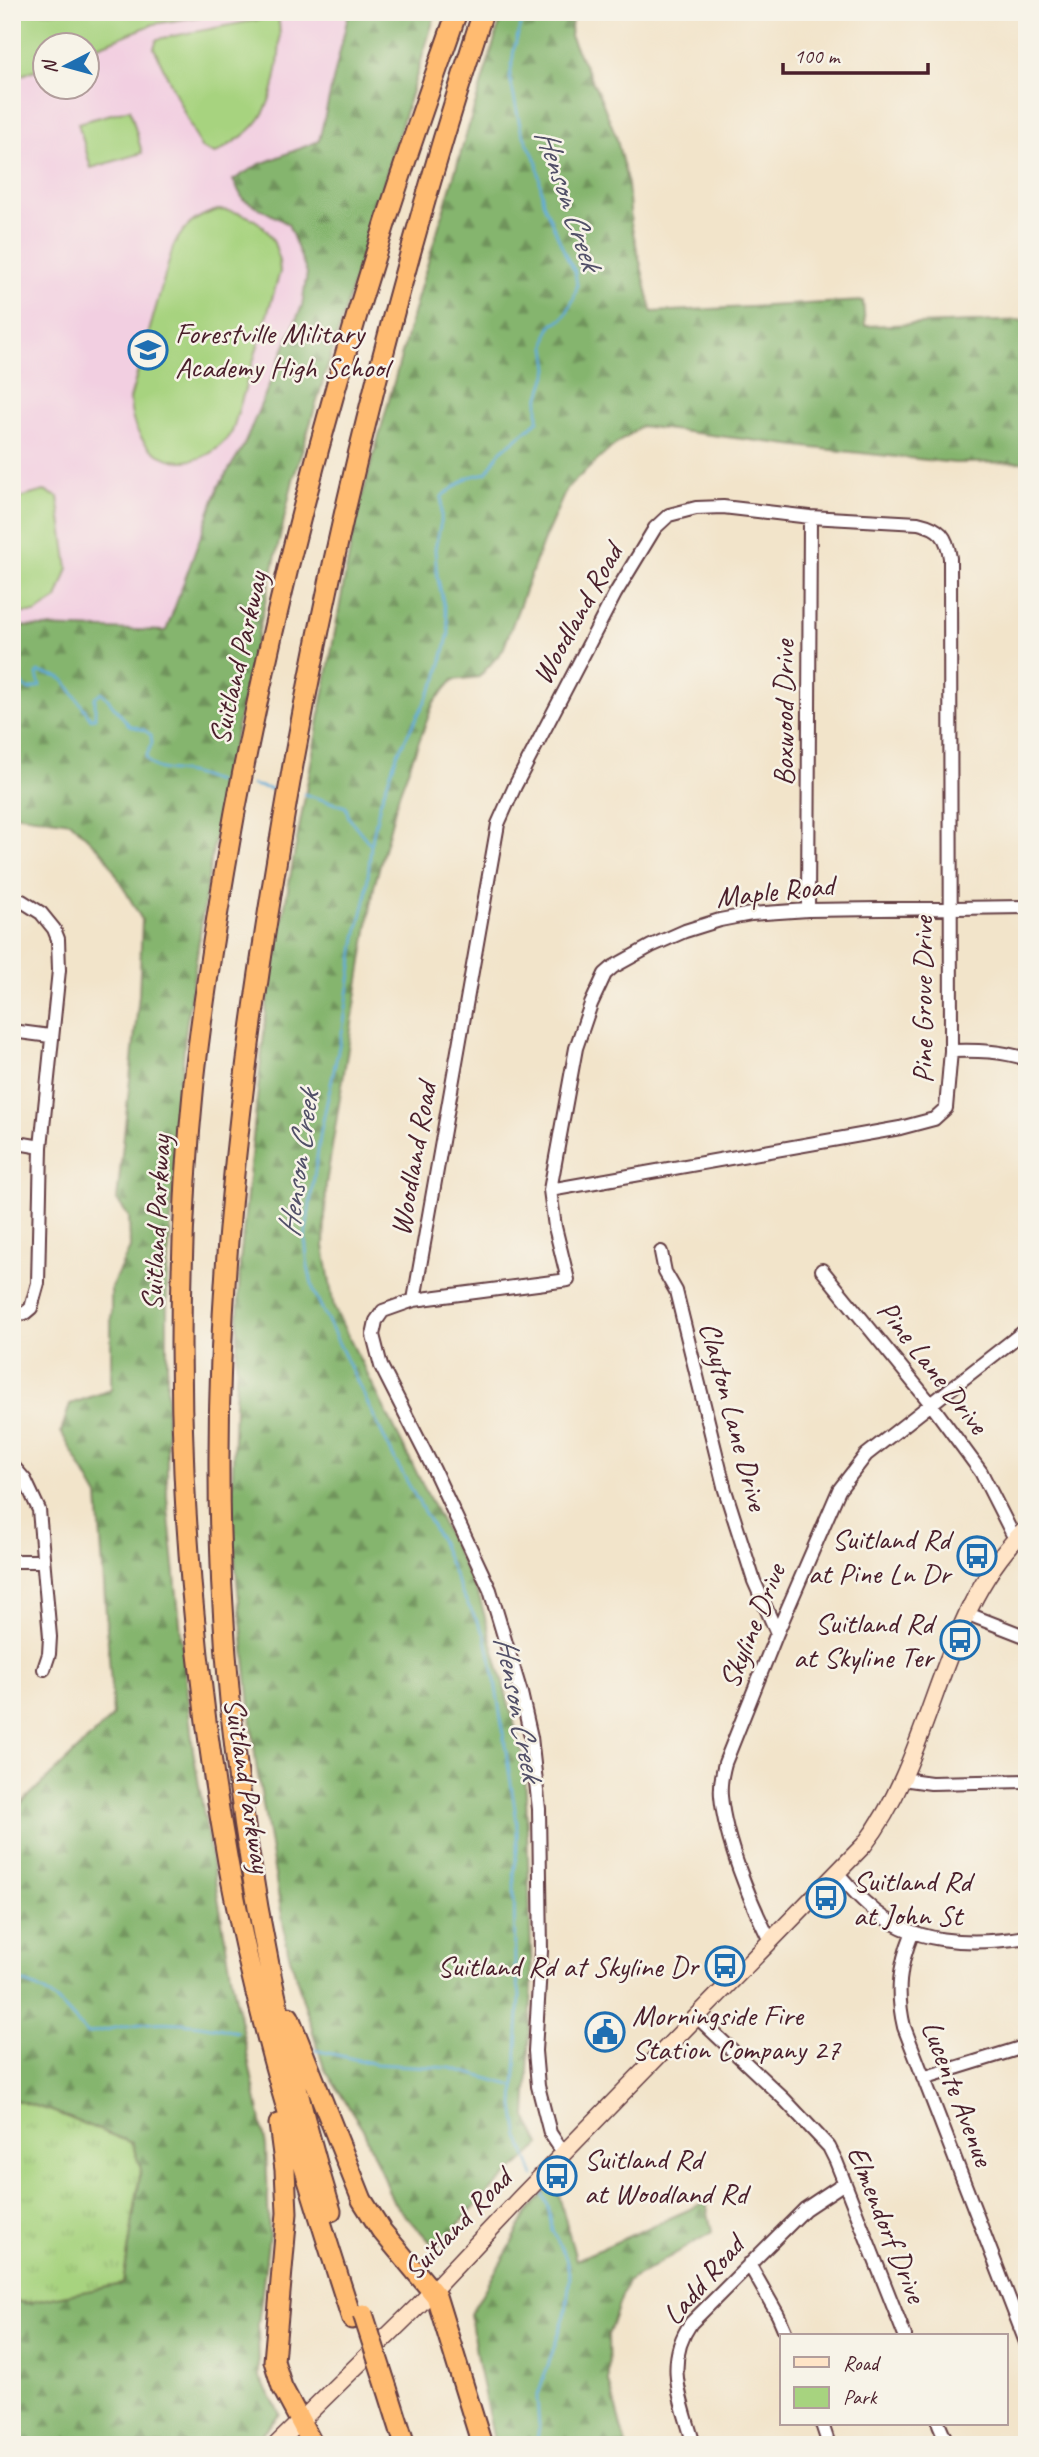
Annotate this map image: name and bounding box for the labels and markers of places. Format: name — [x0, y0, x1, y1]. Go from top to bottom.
place label: Forestville Military Academy High School — [175, 314, 394, 386]
school or university icon: Forestville Military Academy High School — [127, 329, 169, 371]
place label: Suitland Rd at Pine Ln Dr — [808, 1520, 954, 1592]
bus stop icon: Suitland Rd at Pine Ln Dr — [956, 1535, 998, 1577]
place label: Suitland Rd at Skyline Ter — [793, 1604, 937, 1676]
bus stop icon: Suitland Rd at Skyline Ter — [939, 1619, 981, 1661]
place label: Suitland Rd at John St — [853, 1862, 975, 1934]
bus stop icon: Suitland Rd at John St — [805, 1877, 847, 1919]
bus stop icon: Suitland Rd at Skyline Dr — [704, 1945, 746, 1987]
place label: Suitland Rd at Skyline Dr — [437, 1947, 700, 1985]
place label: Morningside Fire Station Company 27 — [632, 1996, 842, 2068]
public building icon: Morningside Fire Station Company 27 — [584, 2011, 626, 2053]
place label: Suitland Rd at Woodland Rd — [584, 2140, 751, 2212]
bus stop icon: Suitland Rd at Woodland Rd — [536, 2155, 578, 2197]

